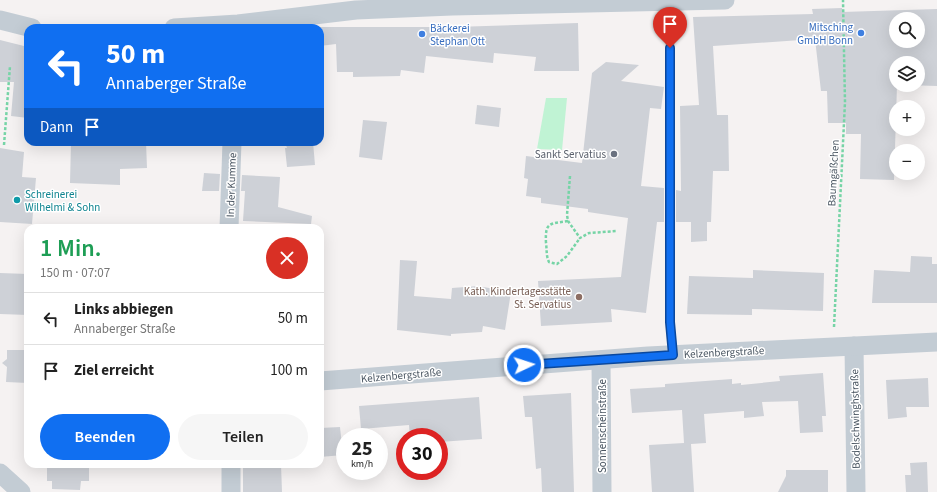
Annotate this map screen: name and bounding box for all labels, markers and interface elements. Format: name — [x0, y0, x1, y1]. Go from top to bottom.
pin — [653, 7.0, 687, 48]
map controls — [889, 12, 925, 180]
button: search — [889, 12, 925, 48]
icon: arrive — [659, 13, 681, 35]
place label: Mitsching GmbH Bonn — [797, 20, 853, 48]
place label: Bäckerei Stephan Ott — [430, 21, 485, 49]
marker: Mitsching GmbH Bonn — [856, 28, 866, 38]
marker: Bäckerei Stephan Ott — [417, 29, 427, 39]
text: 50 m — [106, 34, 165, 74]
icon: left — [40, 40, 92, 92]
button: layers — [889, 56, 925, 92]
text: Annaberger Straße — [106, 71, 247, 96]
button: + — [889, 100, 925, 136]
icon: arrive — [81, 116, 103, 138]
text: Dann — [40, 117, 73, 138]
street label: Baumgäßchen — [824, 139, 843, 207]
button: − — [889, 144, 925, 180]
place label: Sankt Servatius — [535, 147, 606, 162]
marker: Sankt Servatius — [609, 149, 619, 159]
street label: In der Kumme — [223, 152, 240, 218]
place label: Schreinerei Wilhelmi & Sohn — [25, 187, 100, 215]
marker: Schreinerei Wilhelmi & Sohn — [12, 195, 22, 205]
text: 1 Min. — [40, 231, 101, 266]
button: close — [266, 237, 308, 279]
text: 150 m · 07:07 — [40, 264, 110, 282]
place label: Kath. Kindertagesstätte St. Servatius — [464, 284, 572, 312]
marker: Kath. Kindertagesstätte St. Servatius — [574, 292, 584, 302]
text: Links abbiegen — [74, 299, 173, 320]
icon: left — [40, 308, 62, 330]
text: 50 m — [278, 308, 308, 329]
text: Annaberger Straße — [74, 320, 176, 338]
street label: Kelzenbergstraße — [683, 343, 765, 362]
position arrow — [503, 344, 545, 386]
icon: arrive — [40, 360, 62, 382]
text: Ziel erreicht — [74, 360, 154, 381]
text: 100 m — [270, 360, 308, 381]
street label: Kelzenbergstraße — [360, 364, 442, 386]
street label: Bodelschwinghstraße — [847, 369, 864, 469]
street label: Sonnenscheinstraße — [595, 378, 610, 473]
button: Beenden — [40, 414, 170, 460]
button: Teilen — [178, 414, 308, 460]
speed limit sign: 30 — [396, 428, 448, 480]
text: 25 — [351, 435, 373, 463]
text: km/h — [351, 457, 373, 471]

